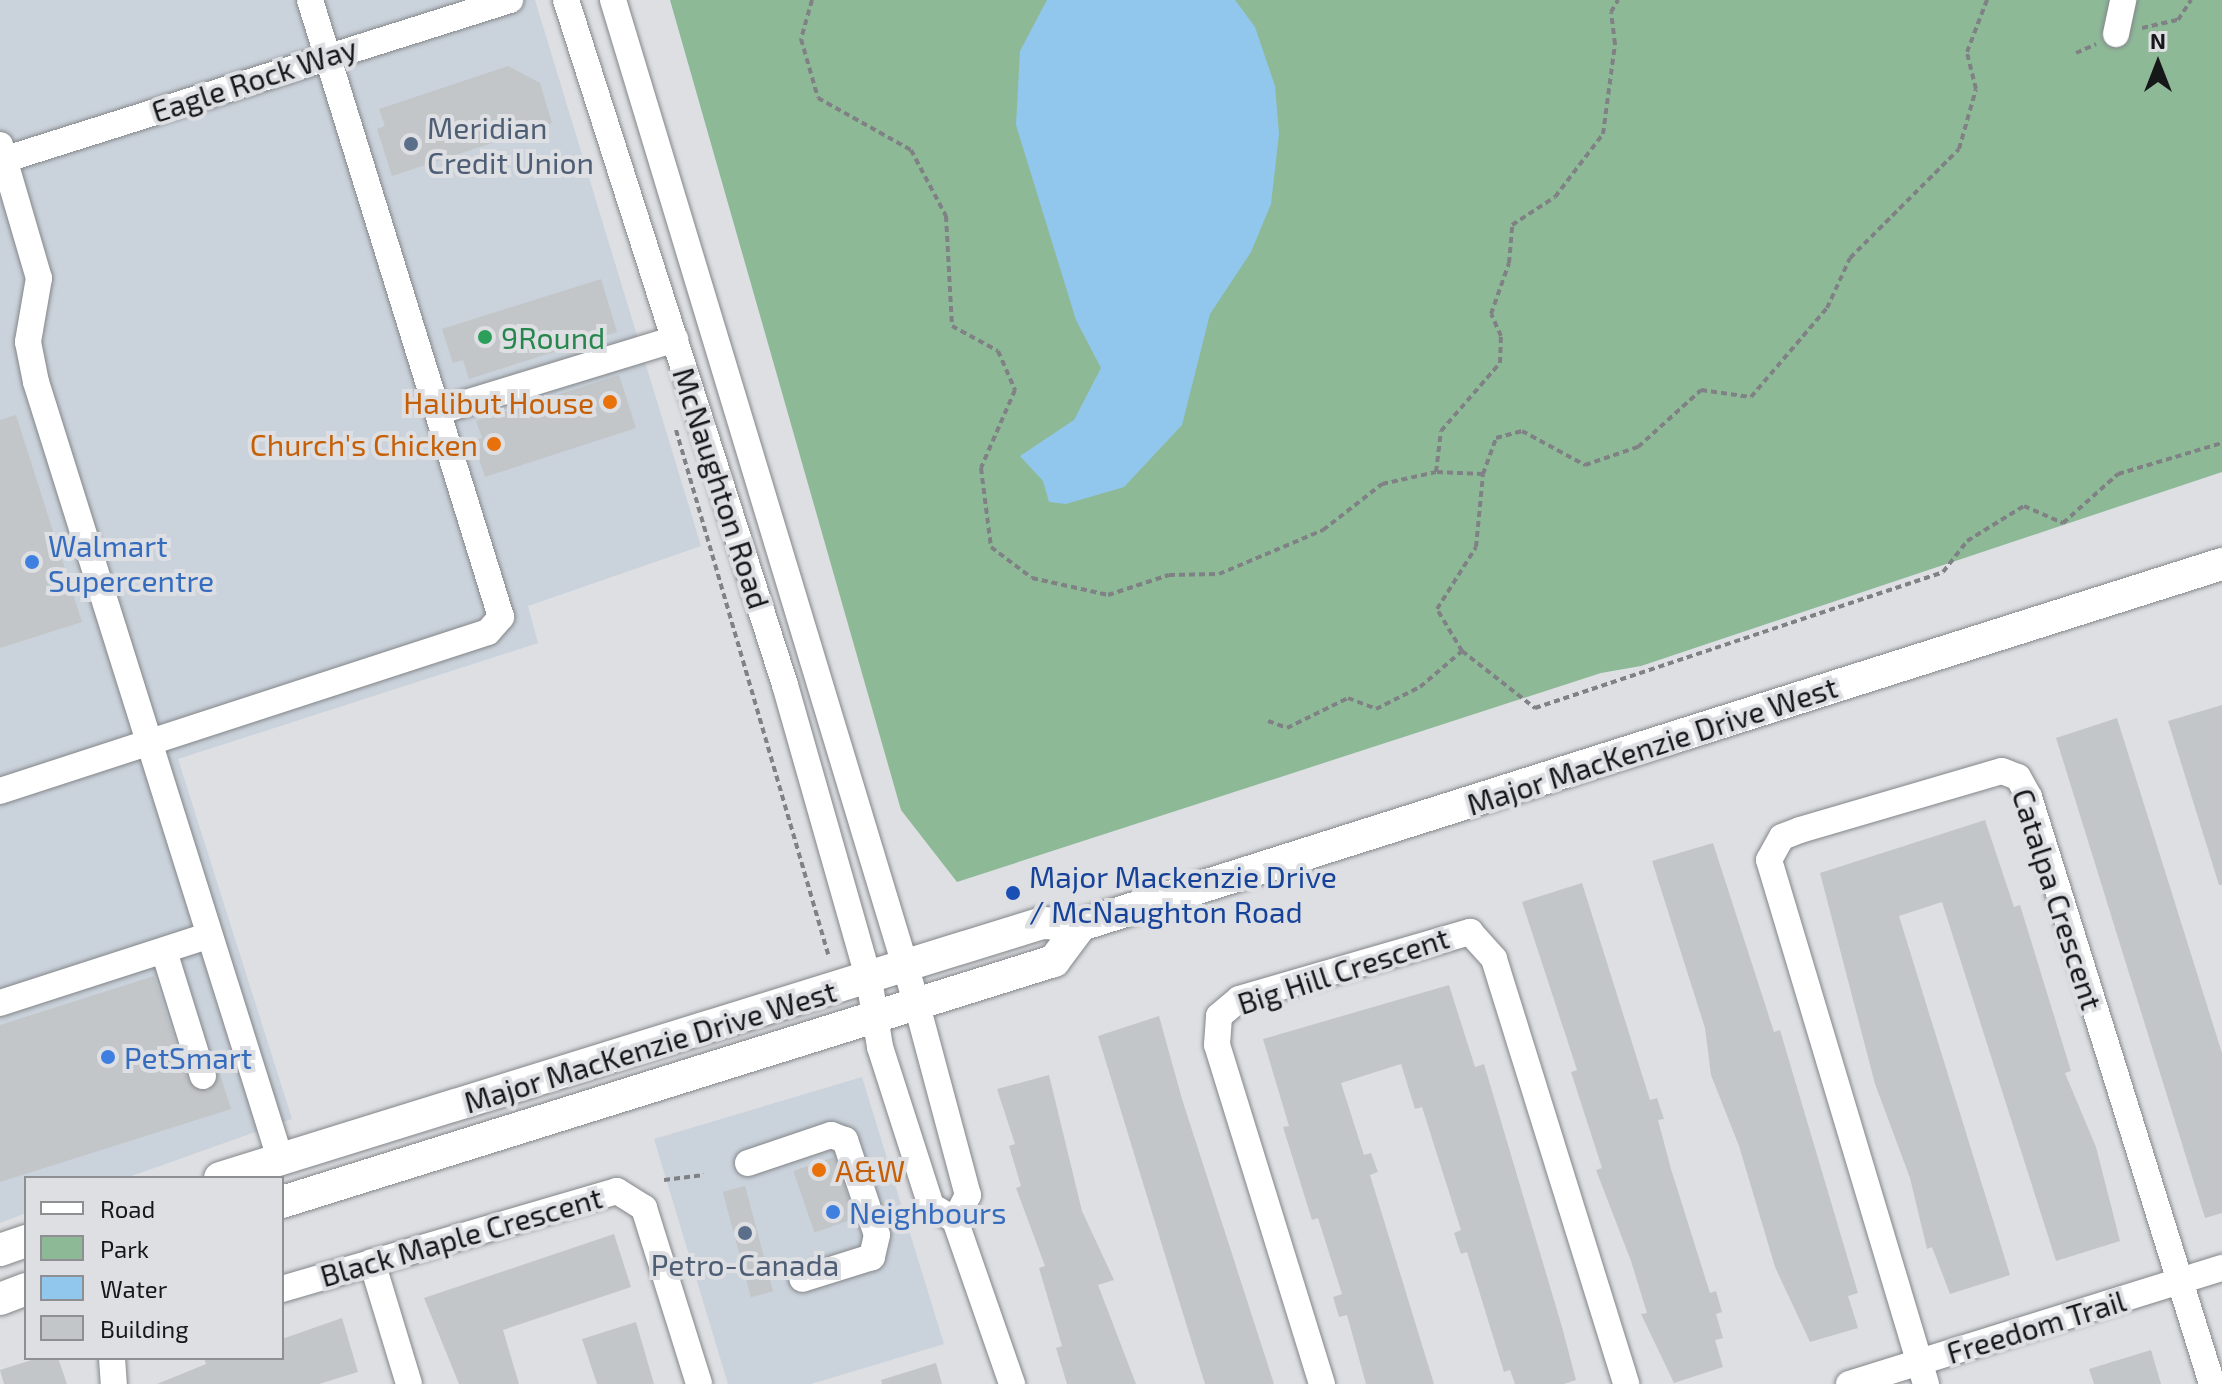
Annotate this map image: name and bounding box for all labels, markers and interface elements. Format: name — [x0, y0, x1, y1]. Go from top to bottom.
north arrow — [2118, 24, 2198, 104]
text: N — [2150, 27, 2166, 53]
street label: Eagle Rock Way — [147, 29, 361, 129]
place label: Meridian Credit Union — [427, 109, 594, 180]
marker: Meridian Credit Union — [402, 135, 420, 153]
place label: 9Round — [501, 319, 605, 355]
marker: 9Round — [476, 328, 494, 346]
street label: McNaughton Road — [666, 363, 778, 613]
place label: Halibut House — [403, 384, 594, 420]
marker: Halibut House — [601, 393, 619, 411]
place label: Church's Chicken — [250, 426, 478, 462]
marker: Church's Chicken — [485, 435, 503, 453]
place label: Walmart Supercentre — [48, 527, 214, 598]
marker: Walmart Supercentre — [23, 553, 41, 571]
street label: Major MacKenzie Drive West — [1462, 668, 1842, 822]
street label: Catalpa Crescent — [2005, 784, 2111, 1014]
place label: Major Mackenzie Drive / McNaughton Road — [1029, 858, 1338, 928]
marker: Major Mackenzie Drive / McNaughton Road — [1004, 884, 1022, 902]
street label: Big Hill Crescent — [1232, 919, 1454, 1021]
street label: Major MacKenzie Drive West — [459, 972, 841, 1120]
place label: PetSmart — [124, 1039, 252, 1075]
marker: PetSmart — [99, 1048, 117, 1066]
place label: A&W — [835, 1152, 905, 1188]
marker: A&W — [810, 1161, 828, 1179]
legend — [24, 1176, 284, 1360]
street label: Black Maple Crescent — [316, 1178, 606, 1294]
text: Road — [100, 1194, 155, 1223]
place label: Neighbours — [849, 1194, 1006, 1230]
marker: Neighbours — [824, 1203, 842, 1221]
marker: Petro-Canada — [736, 1224, 754, 1242]
text: Park — [100, 1234, 149, 1263]
place label: Petro-Canada — [651, 1246, 839, 1282]
text: Water — [100, 1274, 167, 1303]
street label: Freedom Trail — [1942, 1282, 2130, 1370]
text: Building — [100, 1314, 189, 1343]

